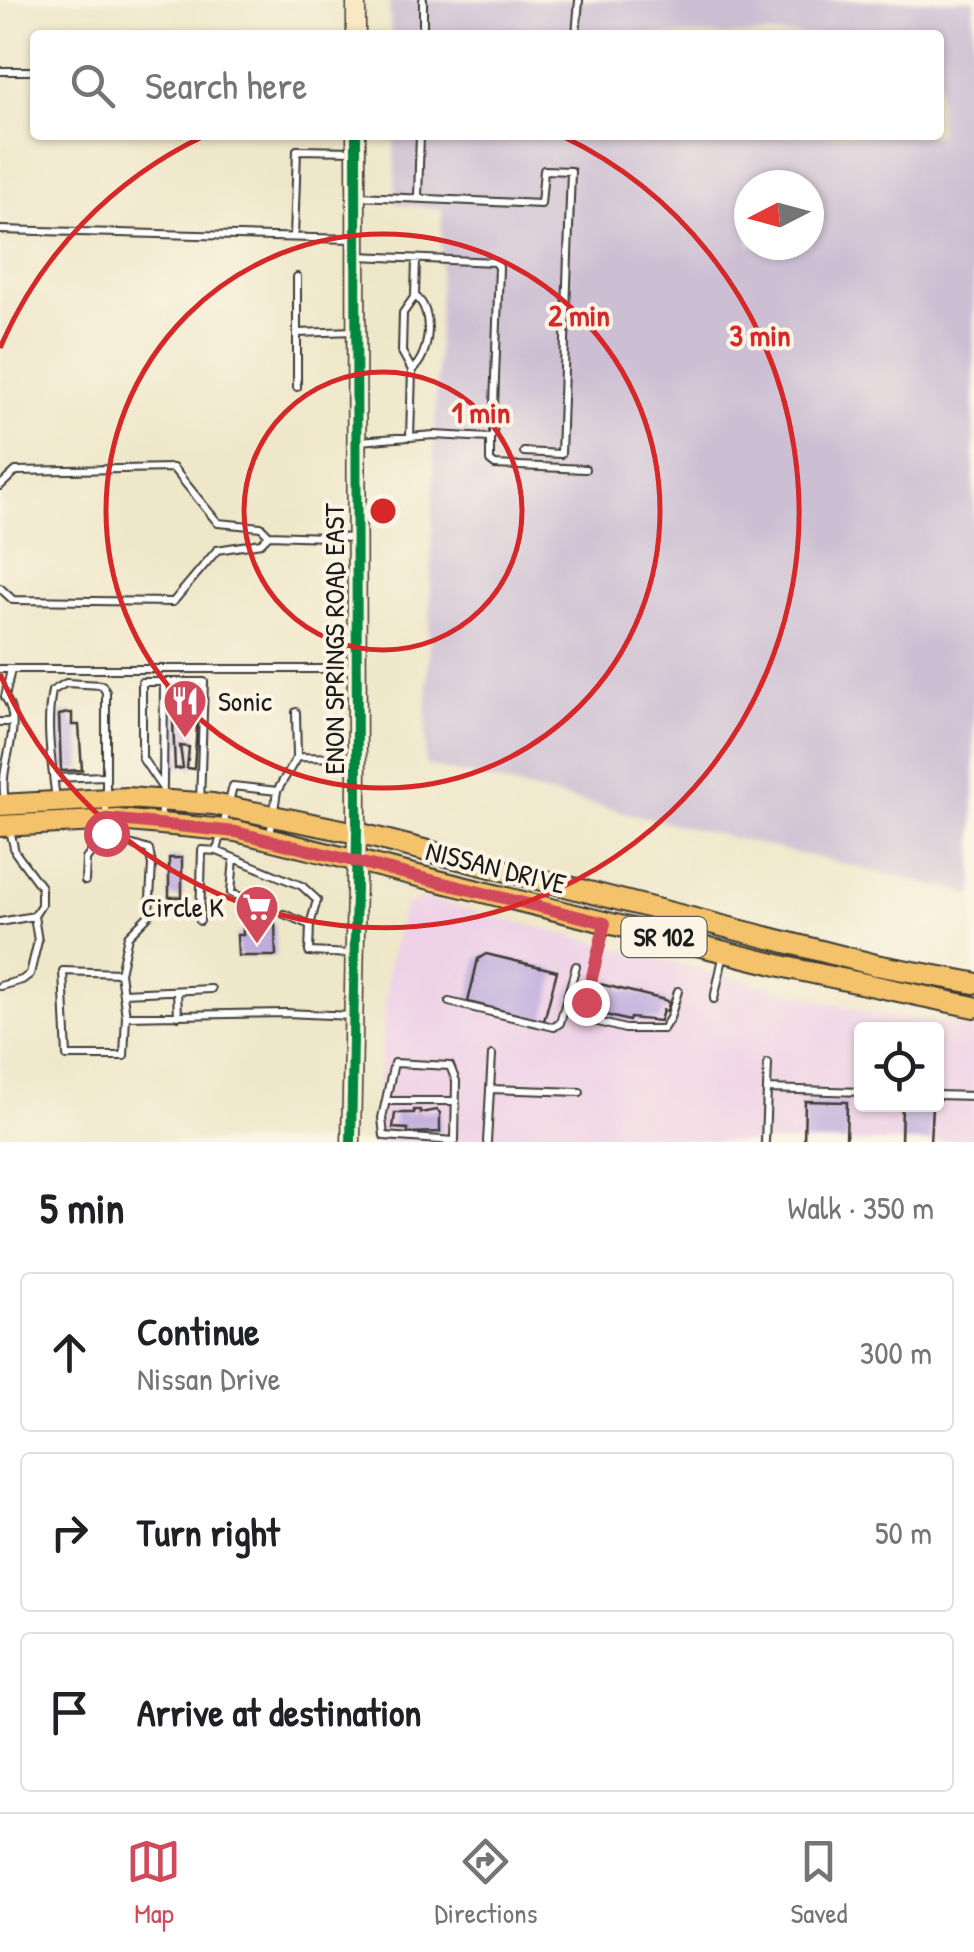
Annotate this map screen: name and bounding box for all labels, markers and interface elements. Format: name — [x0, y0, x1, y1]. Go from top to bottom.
search box — [30, 30, 944, 140]
icon: search — [65, 58, 120, 113]
text: Search here — [145, 59, 307, 111]
north arrow — [734, 170, 824, 260]
text: 2 min — [548, 295, 610, 335]
text: 3 min — [729, 315, 791, 355]
text: 1 min — [452, 392, 510, 432]
centre of rings — [365, 493, 401, 529]
street label: ENON SPRINGS ROAD EAST — [315, 503, 353, 775]
restaurant icon: Sonic — [162, 678, 208, 739]
place label: Sonic — [218, 682, 272, 720]
route start — [84, 811, 130, 857]
street label: NISSAN DRIVE — [422, 831, 570, 903]
supermarket icon: Circle K — [234, 884, 280, 945]
place label: Circle K — [141, 888, 224, 926]
road number: SR 102 — [622, 917, 706, 957]
route end — [564, 980, 610, 1026]
map controls — [854, 1022, 944, 1112]
button: locate — [854, 1022, 944, 1112]
text: 5 min — [40, 1179, 124, 1236]
text: Walk · 350 m — [788, 1186, 934, 1229]
text: Continue — [137, 1305, 259, 1357]
icon: ahead — [42, 1325, 97, 1380]
text: 300 m — [860, 1331, 932, 1374]
text: Nissan Drive — [137, 1357, 280, 1400]
icon: right — [42, 1505, 97, 1560]
text: Turn right — [137, 1506, 280, 1558]
text: 50 m — [875, 1511, 932, 1554]
icon: arrive — [42, 1685, 97, 1740]
text: Arrive at destination — [137, 1686, 421, 1738]
tab: Map — [126, 1834, 181, 1932]
tab: Directions — [434, 1834, 537, 1932]
tab: Saved — [790, 1834, 848, 1932]

